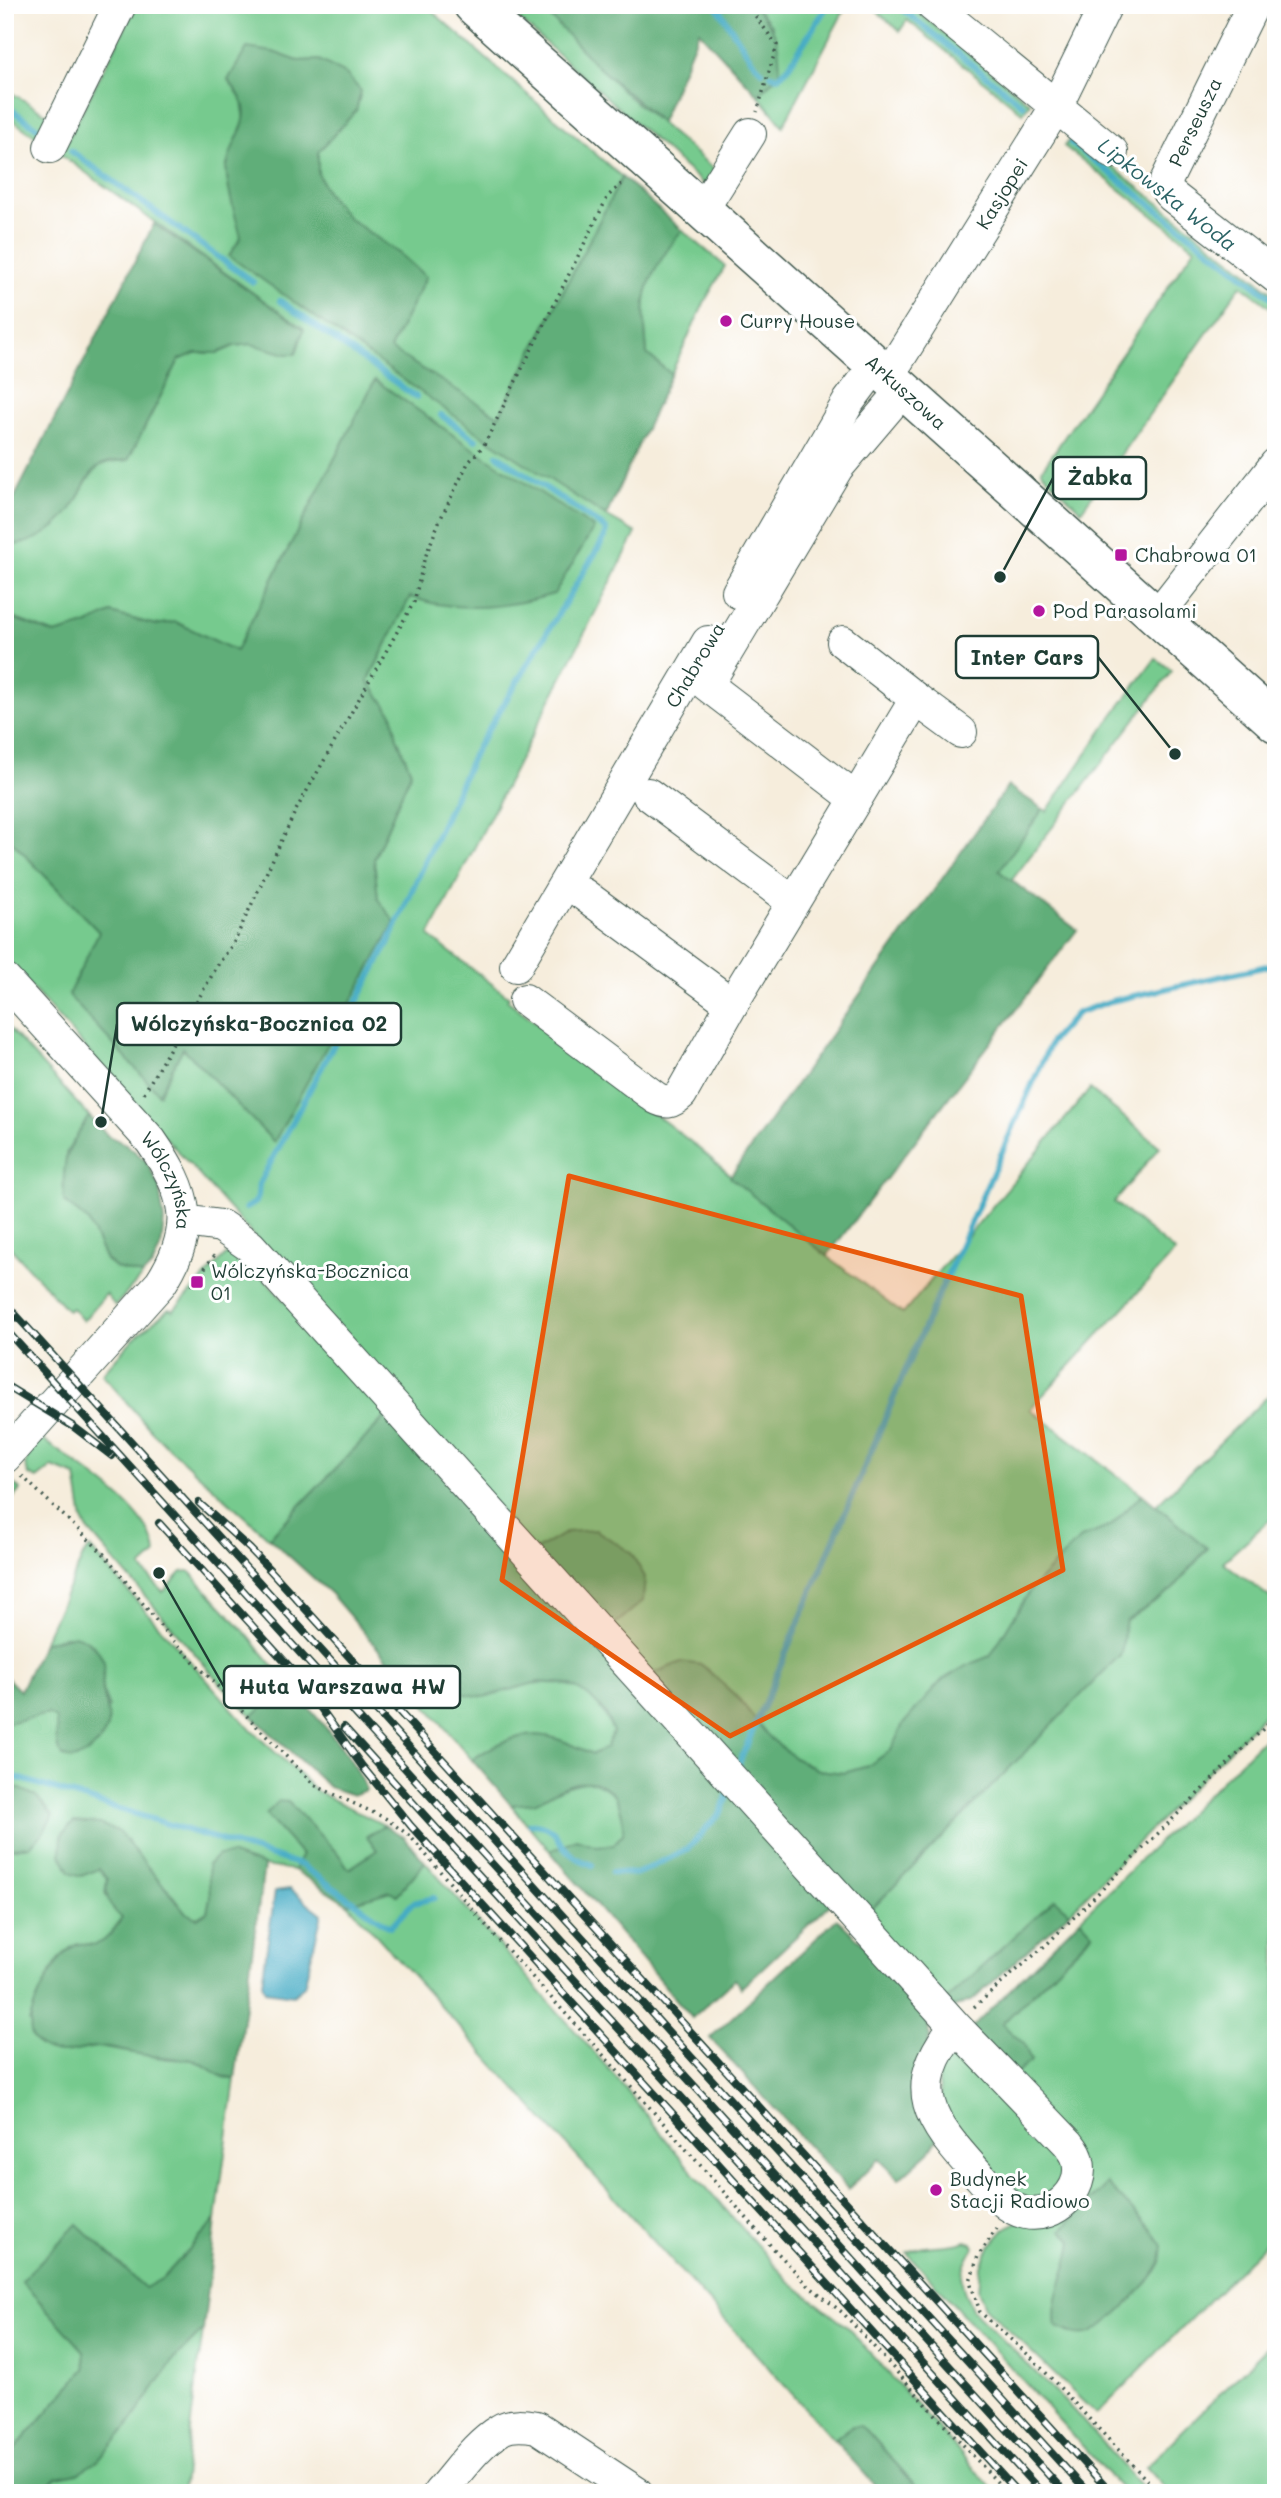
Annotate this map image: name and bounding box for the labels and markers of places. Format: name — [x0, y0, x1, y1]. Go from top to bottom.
place label: Curry House — [740, 308, 855, 333]
marker: Curry House — [718, 313, 734, 329]
callout: Żabka — [1053, 457, 1146, 499]
place label: Chabrowa 01 — [1135, 542, 1257, 567]
marker: Chabrowa 01 — [1113, 547, 1129, 563]
place label: Pod Parasolami — [1053, 598, 1197, 623]
marker: Pod Parasolami — [1031, 603, 1047, 619]
callout: Inter Cars — [956, 636, 1098, 678]
callout: Wólczyńska-Bocznica 02 — [117, 1003, 401, 1045]
place label: Wólczyńska-Bocznica 01 — [211, 1258, 409, 1305]
marker: Wólczyńska-Bocznica 01 — [189, 1274, 205, 1290]
callout: Huta Warszawa HW — [224, 1666, 460, 1708]
place label: Budynek Stacji Radiowo — [950, 2166, 1090, 2213]
marker: Budynek Stacji Radiowo — [928, 2182, 944, 2198]

